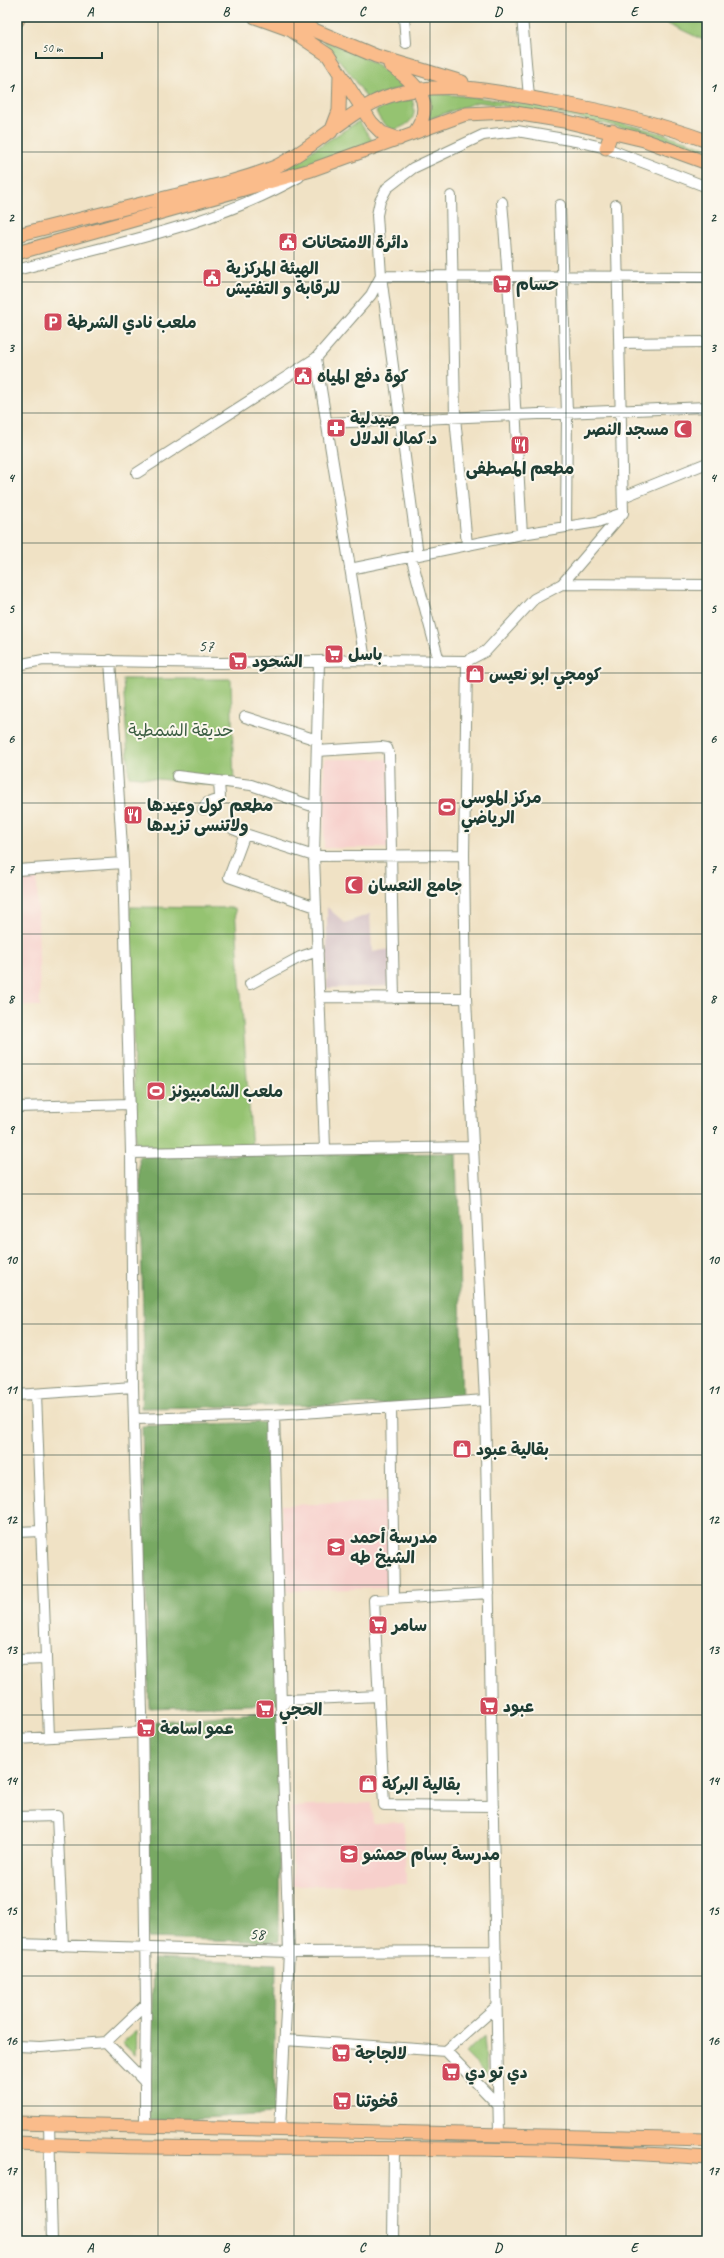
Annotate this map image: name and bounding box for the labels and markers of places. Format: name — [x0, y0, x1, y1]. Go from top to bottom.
public building icon: دائرة الامتحانات — [277, 231, 299, 253]
place label: دائرة الامتحانات — [302, 232, 409, 253]
place label: الهيئة المركزية للرقابة و التفتيش — [226, 258, 340, 299]
public building icon: الهيئة المركزية للرقابة و التفتيش — [201, 267, 223, 289]
supermarket icon: حسام — [491, 273, 513, 295]
place label: حسام — [516, 274, 559, 297]
parking icon: ملعب نادي الشرطة — [42, 311, 64, 333]
place label: ملعب نادي الشرطة — [67, 312, 197, 335]
public building icon: كوة دفع المياه — [292, 365, 314, 387]
place label: كوة دفع المياه — [317, 366, 409, 388]
place label: صيدلية د.كمال الدلال — [350, 408, 437, 449]
pharmacy icon: صيدلية د.كمال الدلال — [325, 417, 347, 439]
mosque icon: مسجد النصر — [672, 418, 694, 440]
place label: مسجد النصر — [583, 419, 669, 440]
restaurant icon: مطعم المصطفى — [509, 434, 531, 456]
place label: مطعم المصطفى — [466, 458, 574, 481]
supermarket icon: باسل — [323, 643, 345, 665]
place label: باسل — [348, 644, 383, 665]
supermarket icon: الشحود — [227, 650, 249, 672]
place label: الشحود — [252, 651, 303, 672]
shop icon: كومجي ابو نعيس — [464, 663, 486, 685]
place label: كومجي ابو نعيس — [489, 664, 602, 690]
place label: مركز الموسى الرياضي — [461, 787, 542, 833]
place label: مطعم كول وعيدها ولاتنسى تزيدها — [147, 795, 273, 837]
sports icon: مركز الموسى الرياضي — [436, 796, 458, 818]
restaurant icon: مطعم كول وعيدها ولاتنسى تزيدها — [122, 804, 144, 826]
mosque icon: جامع النعسان — [343, 874, 365, 896]
place label: جامع النعسان — [368, 875, 462, 897]
sports icon: ملعب الشامبيونز — [145, 1080, 167, 1102]
place label: ملعب الشامبيونز — [168, 1081, 283, 1102]
shop icon: بقالية عبود — [451, 1438, 473, 1460]
place label: بقالية عبود — [476, 1439, 549, 1460]
place label: مدرسة أحمد الشيخ طه — [350, 1527, 438, 1569]
school or university icon: مدرسة أحمد الشيخ طه — [325, 1536, 347, 1558]
supermarket icon: سامر — [367, 1614, 389, 1636]
place label: سامر — [390, 1615, 427, 1636]
supermarket icon: عبود — [478, 1695, 500, 1717]
place label: عبود — [503, 1696, 534, 1717]
supermarket icon: الحجي — [254, 1698, 276, 1720]
place label: الحجي — [279, 1699, 322, 1725]
supermarket icon: عمو اسامة — [135, 1717, 157, 1739]
place label: عمو اسامة — [160, 1718, 234, 1739]
shop icon: بقالية البركة — [357, 1773, 379, 1795]
place label: بقالية البركة — [382, 1774, 461, 1795]
school or university icon: مدرسة بسام حمشو — [338, 1843, 360, 1865]
place label: مدرسة بسام حمشو — [361, 1844, 500, 1867]
supermarket icon: لالجاجة — [330, 2042, 352, 2064]
place label: لالجاجة — [355, 2043, 407, 2064]
supermarket icon: دي تو دي — [440, 2061, 462, 2083]
place label: دي تو دي — [465, 2062, 528, 2085]
supermarket icon: قخوتنا — [331, 2090, 353, 2112]
place label: قخوتنا — [356, 2091, 398, 2112]

